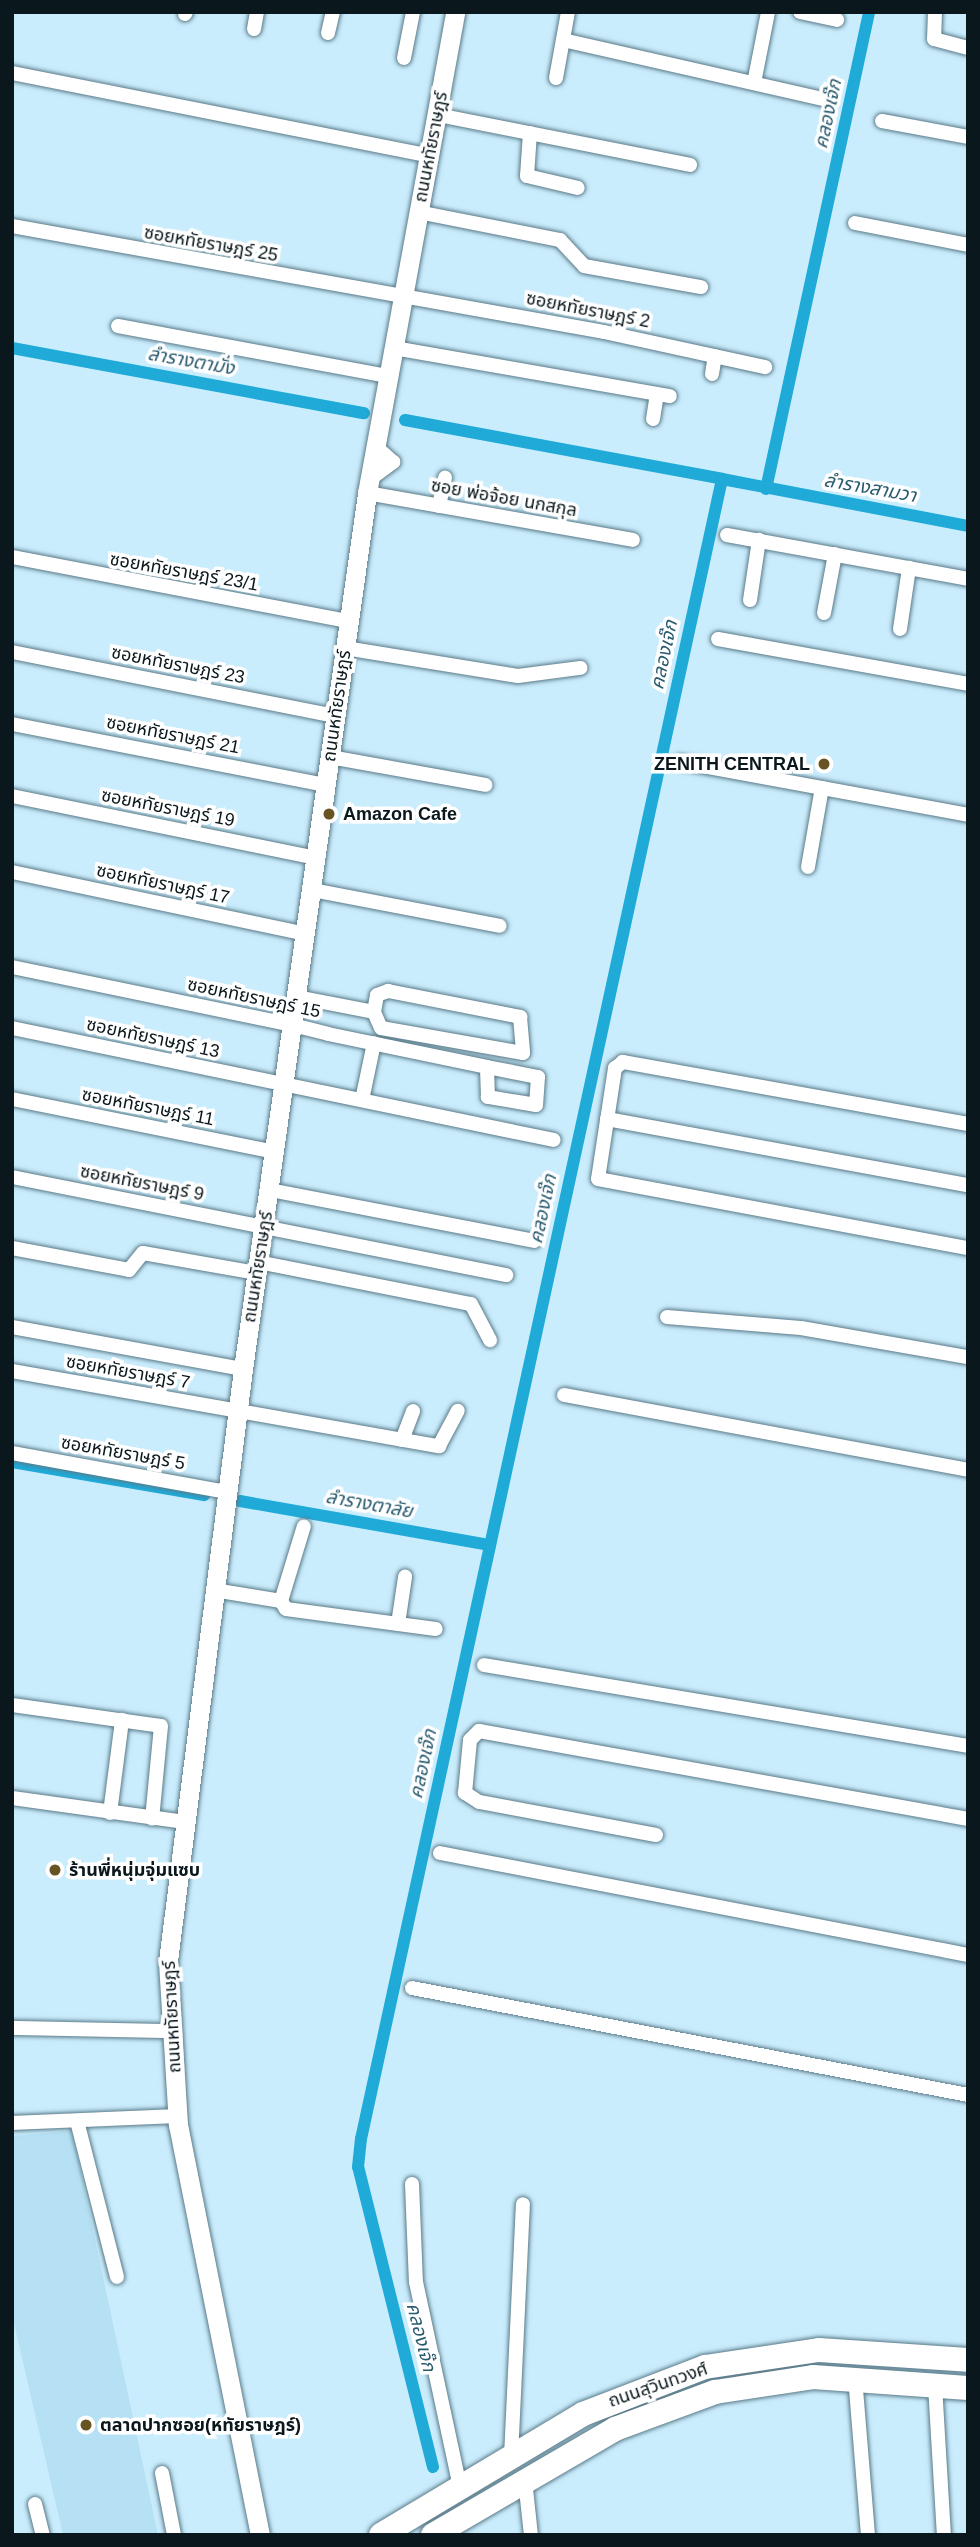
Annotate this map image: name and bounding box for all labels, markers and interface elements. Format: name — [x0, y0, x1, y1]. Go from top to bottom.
water label: คลองเจ๊ก — [810, 77, 846, 151]
street label: ถนนหทัยราษฎร์ — [410, 90, 452, 204]
street label: ซอยหทัยราษฎร์ 25 — [142, 222, 280, 266]
street label: ซอยหทัยราษฎร์ 2 — [524, 287, 652, 333]
water label: ลำรางตามั่ง — [146, 342, 236, 380]
water label: ลำรางสามวา — [822, 469, 918, 507]
street label: ซอย พ่อจ้อย นกสกุล — [429, 475, 579, 521]
street label: ซอยหทัยราษฎร์ 23/1 — [108, 548, 260, 596]
water label: คลองเจ๊ก — [646, 618, 682, 692]
street label: ซอยหทัยราษฎร์ 23 — [109, 641, 247, 689]
street label: ถนนหทัยราษฎร์ — [318, 649, 356, 763]
street label: ซอยหทัยราษฎร์ 21 — [104, 711, 242, 759]
place label: ZENITH CENTRAL — [654, 753, 810, 775]
marker: ZENITH CENTRAL — [816, 756, 832, 772]
street label: ซอยหทัยราษฎร์ 19 — [99, 784, 237, 832]
place label: Amazon Cafe — [343, 803, 457, 825]
marker: Amazon Cafe — [321, 806, 337, 822]
street label: ซอยหทัยราษฎร์ 17 — [94, 859, 232, 909]
street label: ซอยหทัยราษฎร์ 15 — [185, 973, 323, 1023]
street label: ซอยหทัยราษฎร์ 13 — [84, 1013, 222, 1063]
street label: ซอยหทัยราษฎร์ 11 — [80, 1084, 216, 1130]
street label: ซอยหทัยราษฎร์ 9 — [78, 1160, 206, 1206]
water label: คลองเจ๊ก — [525, 1172, 561, 1246]
street label: ถนนหทัยราษฎร์ — [239, 1210, 277, 1324]
street label: ซอยหทัยราษฎร์ 7 — [64, 1350, 192, 1394]
street label: ซอยหทัยราษฎร์ 5 — [59, 1431, 187, 1475]
water label: ลำรางตาลัย — [324, 1485, 414, 1523]
water label: คลองเจ๊ก — [405, 1727, 441, 1801]
place label: ร้านพี่หนุ่มจุ่มแซบ — [69, 1859, 200, 1881]
marker: ร้านพี่หนุ่มจุ่มแซบ — [47, 1862, 63, 1878]
street label: ถนนหทัยราษฎร์ — [158, 1960, 186, 2074]
water label: คลองเจ๊ก — [401, 2300, 441, 2374]
street label: ถนนสุวินทวงศ์ — [605, 2358, 711, 2412]
place label: ตลาดปากซอย(หทัยราษฎร์) — [100, 2414, 301, 2436]
marker: ตลาดปากซอย(หทัยราษฎร์) — [78, 2417, 94, 2433]

